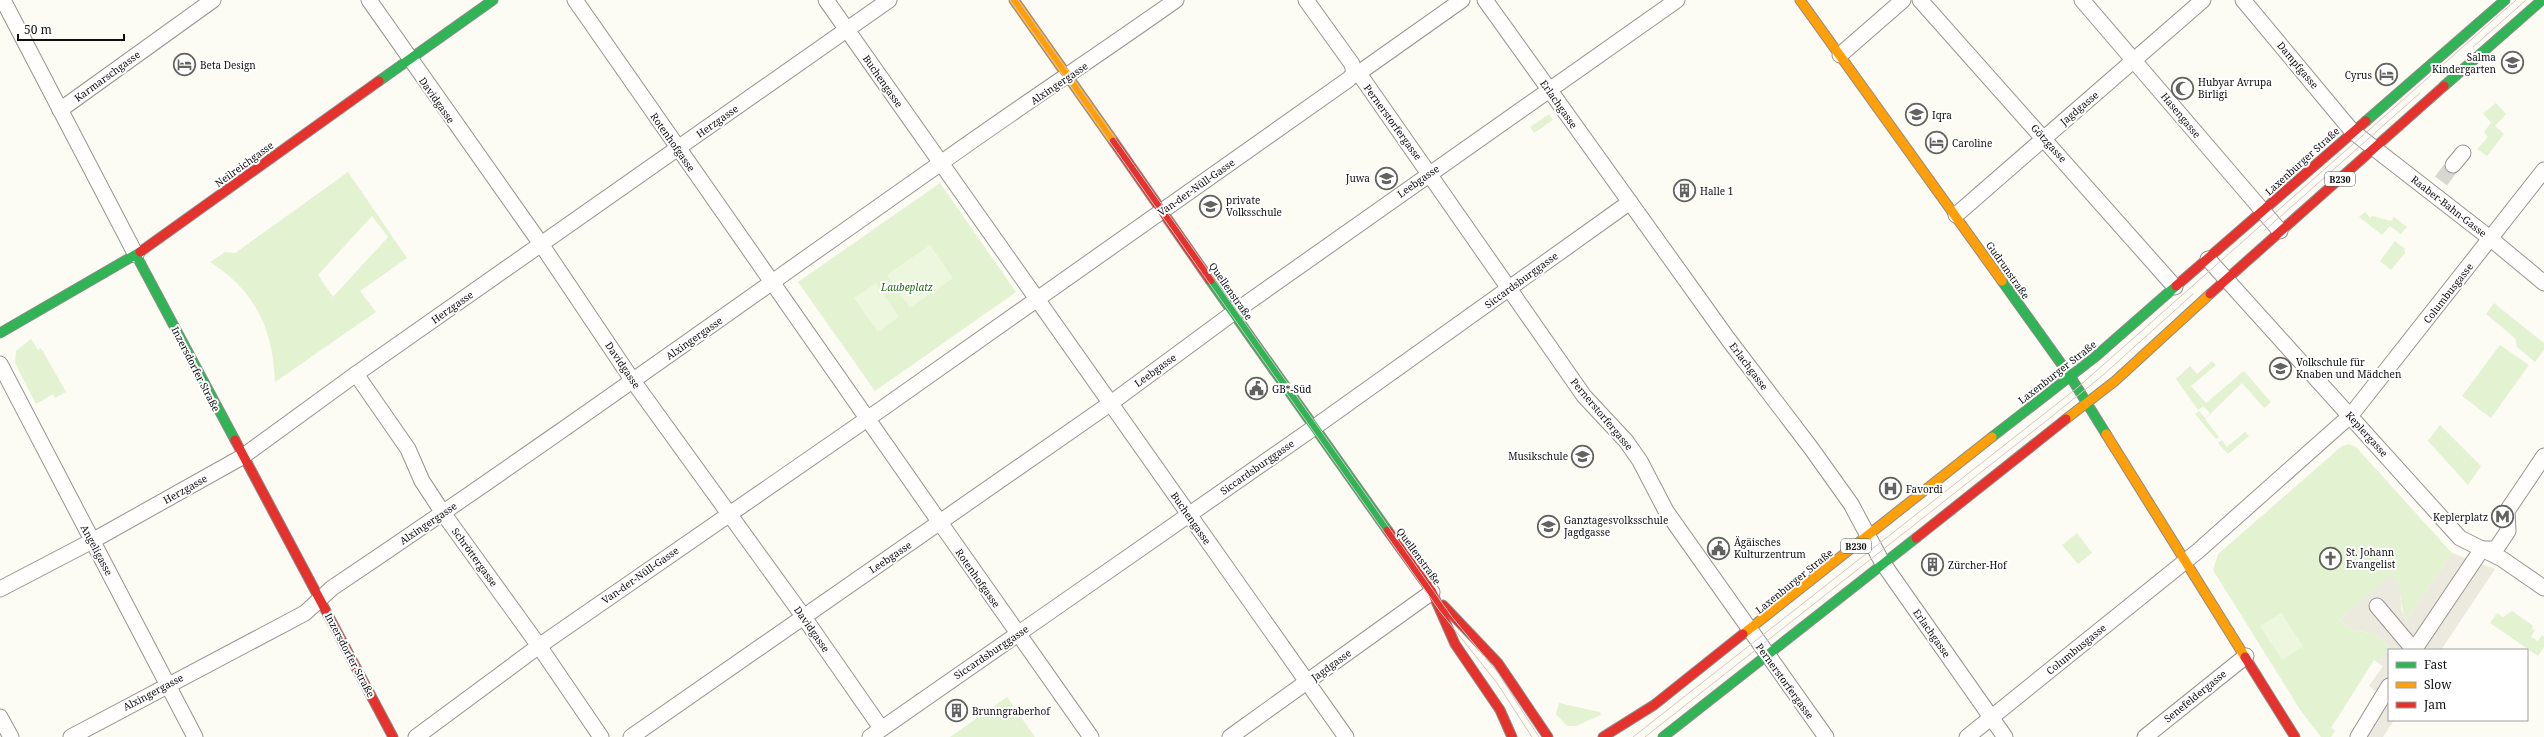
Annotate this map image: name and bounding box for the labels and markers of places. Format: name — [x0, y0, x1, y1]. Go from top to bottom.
place label: Salma Kindergarten — [2432, 50, 2497, 76]
school or university icon: Salma Kindergarten — [2499, 50, 2525, 76]
hotel icon: Beta Design — [172, 52, 198, 78]
place label: Beta Design — [200, 58, 256, 72]
hotel icon: Cyrus — [2374, 62, 2400, 88]
place label: Cyrus — [2345, 68, 2372, 82]
mosque icon: Hubyar Avrupa Birligi — [2170, 75, 2196, 101]
place label: Hubyar Avrupa Birligi — [2198, 75, 2272, 101]
school or university icon: Iqra — [1904, 102, 1930, 128]
place label: Iqra — [1932, 108, 1952, 122]
hotel icon: Caroline — [1924, 130, 1950, 156]
place label: Caroline — [1952, 136, 1992, 150]
school or university icon: Juwa — [1373, 165, 1399, 191]
place label: Juwa — [1345, 171, 1370, 185]
building icon: Halle 1 — [1672, 178, 1698, 204]
place label: Halle 1 — [1700, 184, 1733, 198]
school or university icon: private Volksschule — [1197, 193, 1223, 219]
place label: private Volksschule — [1226, 193, 1282, 219]
school or university icon: Volkschule für Knaben und Mädchen — [2267, 355, 2293, 381]
place label: Volkschule für Knaben und Mädchen — [2296, 355, 2402, 381]
public building icon: GB*-Süd — [1244, 376, 1270, 402]
place label: GB*-Süd — [1272, 382, 1312, 396]
school or university icon: Musikschule — [1570, 443, 1596, 469]
place label: Musikschule — [1508, 449, 1568, 463]
hospital icon: Favordi — [1878, 476, 1904, 502]
place label: Favordi — [1906, 482, 1944, 496]
metro station icon: Keplerplatz — [2490, 504, 2516, 530]
place label: Keplerplatz — [2433, 510, 2488, 524]
school or university icon: Ganztagesvolksschule Jagdgasse — [1535, 513, 1561, 539]
place label: Ganztagesvolksschule Jagdgasse — [1563, 513, 1668, 539]
public building icon: Ägäisches Kulturzentrum — [1705, 535, 1731, 561]
place label: Ägäisches Kulturzentrum — [1734, 535, 1806, 561]
church icon: St. Johann Evangelist — [2318, 545, 2344, 571]
place label: St. Johann Evangelist — [2346, 545, 2396, 571]
building icon: Zürcher-Hof — [1920, 552, 1946, 578]
place label: Zürcher-Hof — [1948, 558, 2008, 572]
building icon: Brunngraberhof — [943, 698, 969, 724]
place label: Brunngraberhof — [972, 704, 1051, 718]

